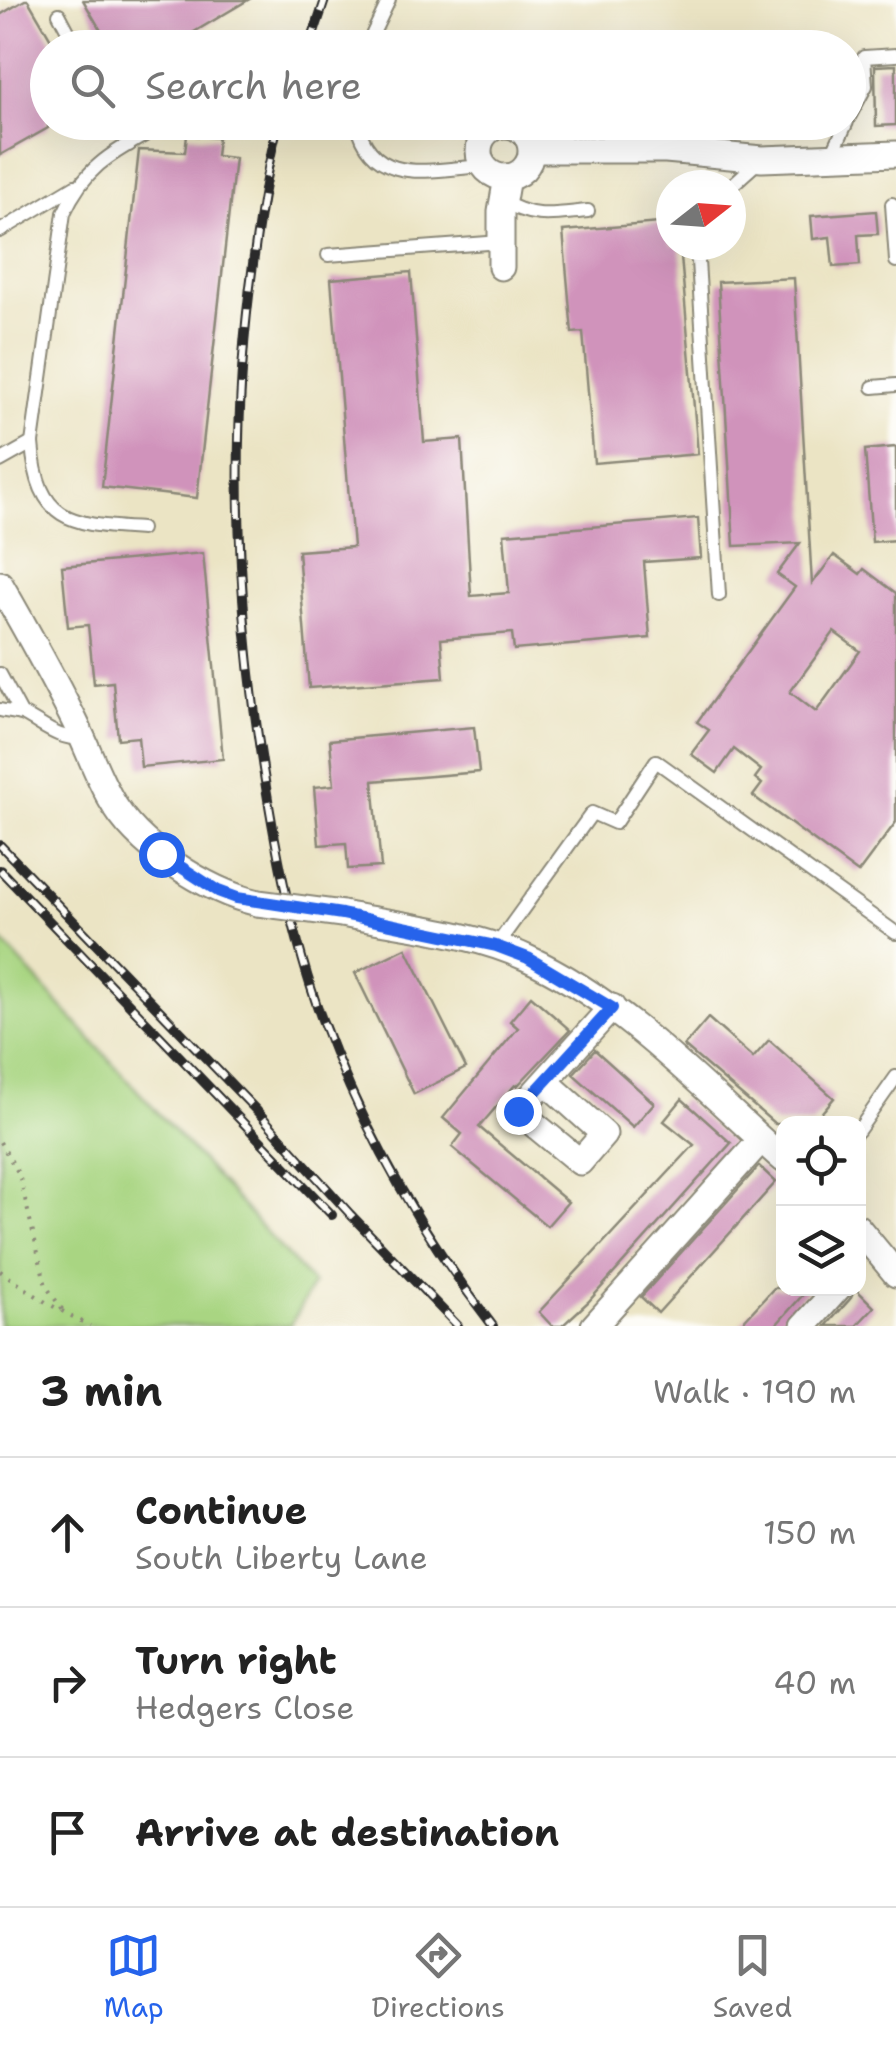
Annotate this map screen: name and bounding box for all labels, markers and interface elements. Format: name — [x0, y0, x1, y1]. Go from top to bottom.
search box — [30, 30, 866, 140]
icon: search — [65, 58, 120, 113]
text: Search here — [145, 60, 362, 111]
north arrow — [656, 170, 746, 260]
route start — [139, 832, 185, 878]
route end — [496, 1089, 542, 1135]
map controls — [776, 1116, 866, 1296]
button: locate — [776, 1116, 866, 1206]
button: layers — [776, 1206, 866, 1296]
text: 3 min — [40, 1363, 162, 1419]
text: Walk · 190 m — [653, 1370, 856, 1413]
text: Continue — [135, 1485, 307, 1536]
icon: ahead — [40, 1505, 95, 1560]
text: 150 m — [763, 1511, 856, 1554]
text: South Liberty Lane — [135, 1536, 428, 1579]
text: Turn right — [135, 1635, 337, 1686]
icon: right — [40, 1655, 95, 1710]
text: 40 m — [773, 1661, 856, 1704]
text: Hedgers Close — [135, 1686, 354, 1729]
icon: arrive — [40, 1805, 95, 1860]
text: Arrive at destination — [135, 1807, 559, 1858]
tab: Map — [104, 1928, 164, 2026]
tab: Directions — [371, 1928, 505, 2026]
tab: Saved — [713, 1928, 792, 2026]

